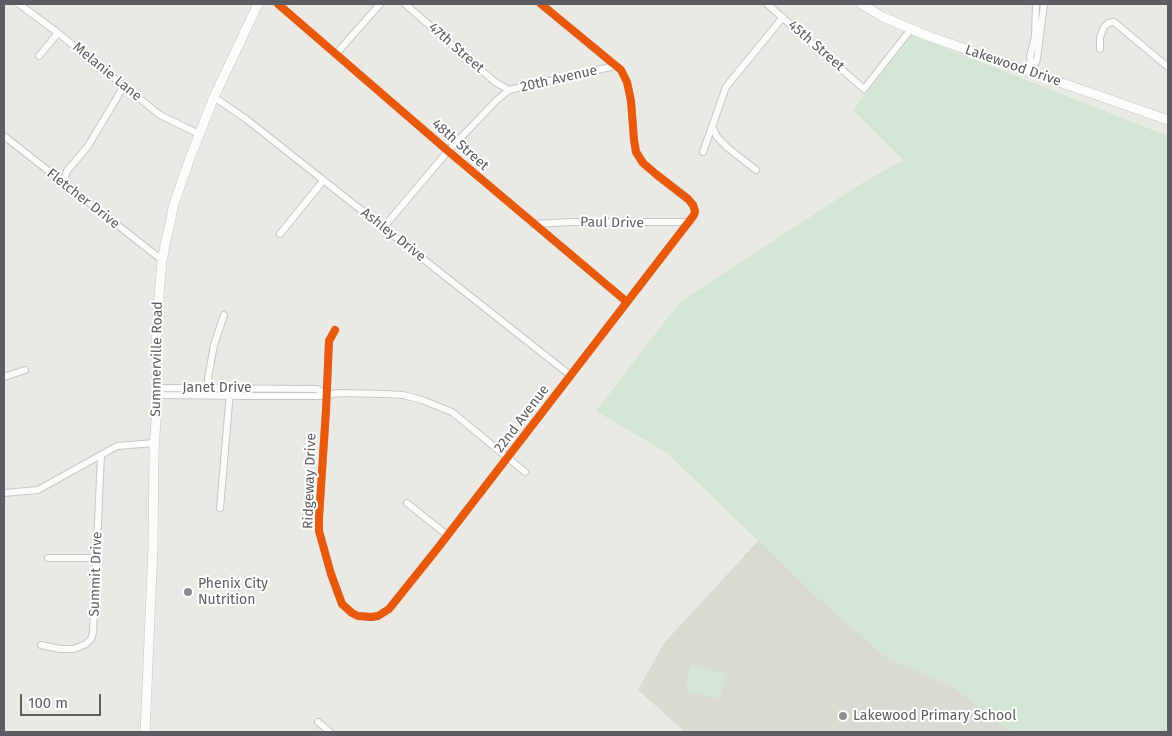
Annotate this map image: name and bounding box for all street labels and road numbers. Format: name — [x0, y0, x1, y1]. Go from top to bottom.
street label: 45th Street — [784, 17, 848, 75]
street label: 47th Street — [425, 19, 487, 77]
street label: Melanie Lane — [69, 39, 145, 105]
street label: Lakewood Drive — [963, 42, 1063, 90]
street label: 20th Avenue — [519, 62, 599, 96]
street label: 48th Street — [428, 116, 492, 174]
street label: Fletcher Drive — [43, 165, 123, 233]
street label: Ashley Drive — [357, 204, 429, 266]
street label: Paul Drive — [580, 214, 644, 232]
street label: Summerville Road — [148, 301, 166, 417]
street label: Janet Drive — [182, 380, 252, 396]
street label: 22nd Avenue — [491, 382, 553, 456]
street label: Ridgeway Drive — [300, 433, 320, 529]
street label: Summit Drive — [86, 531, 106, 617]

